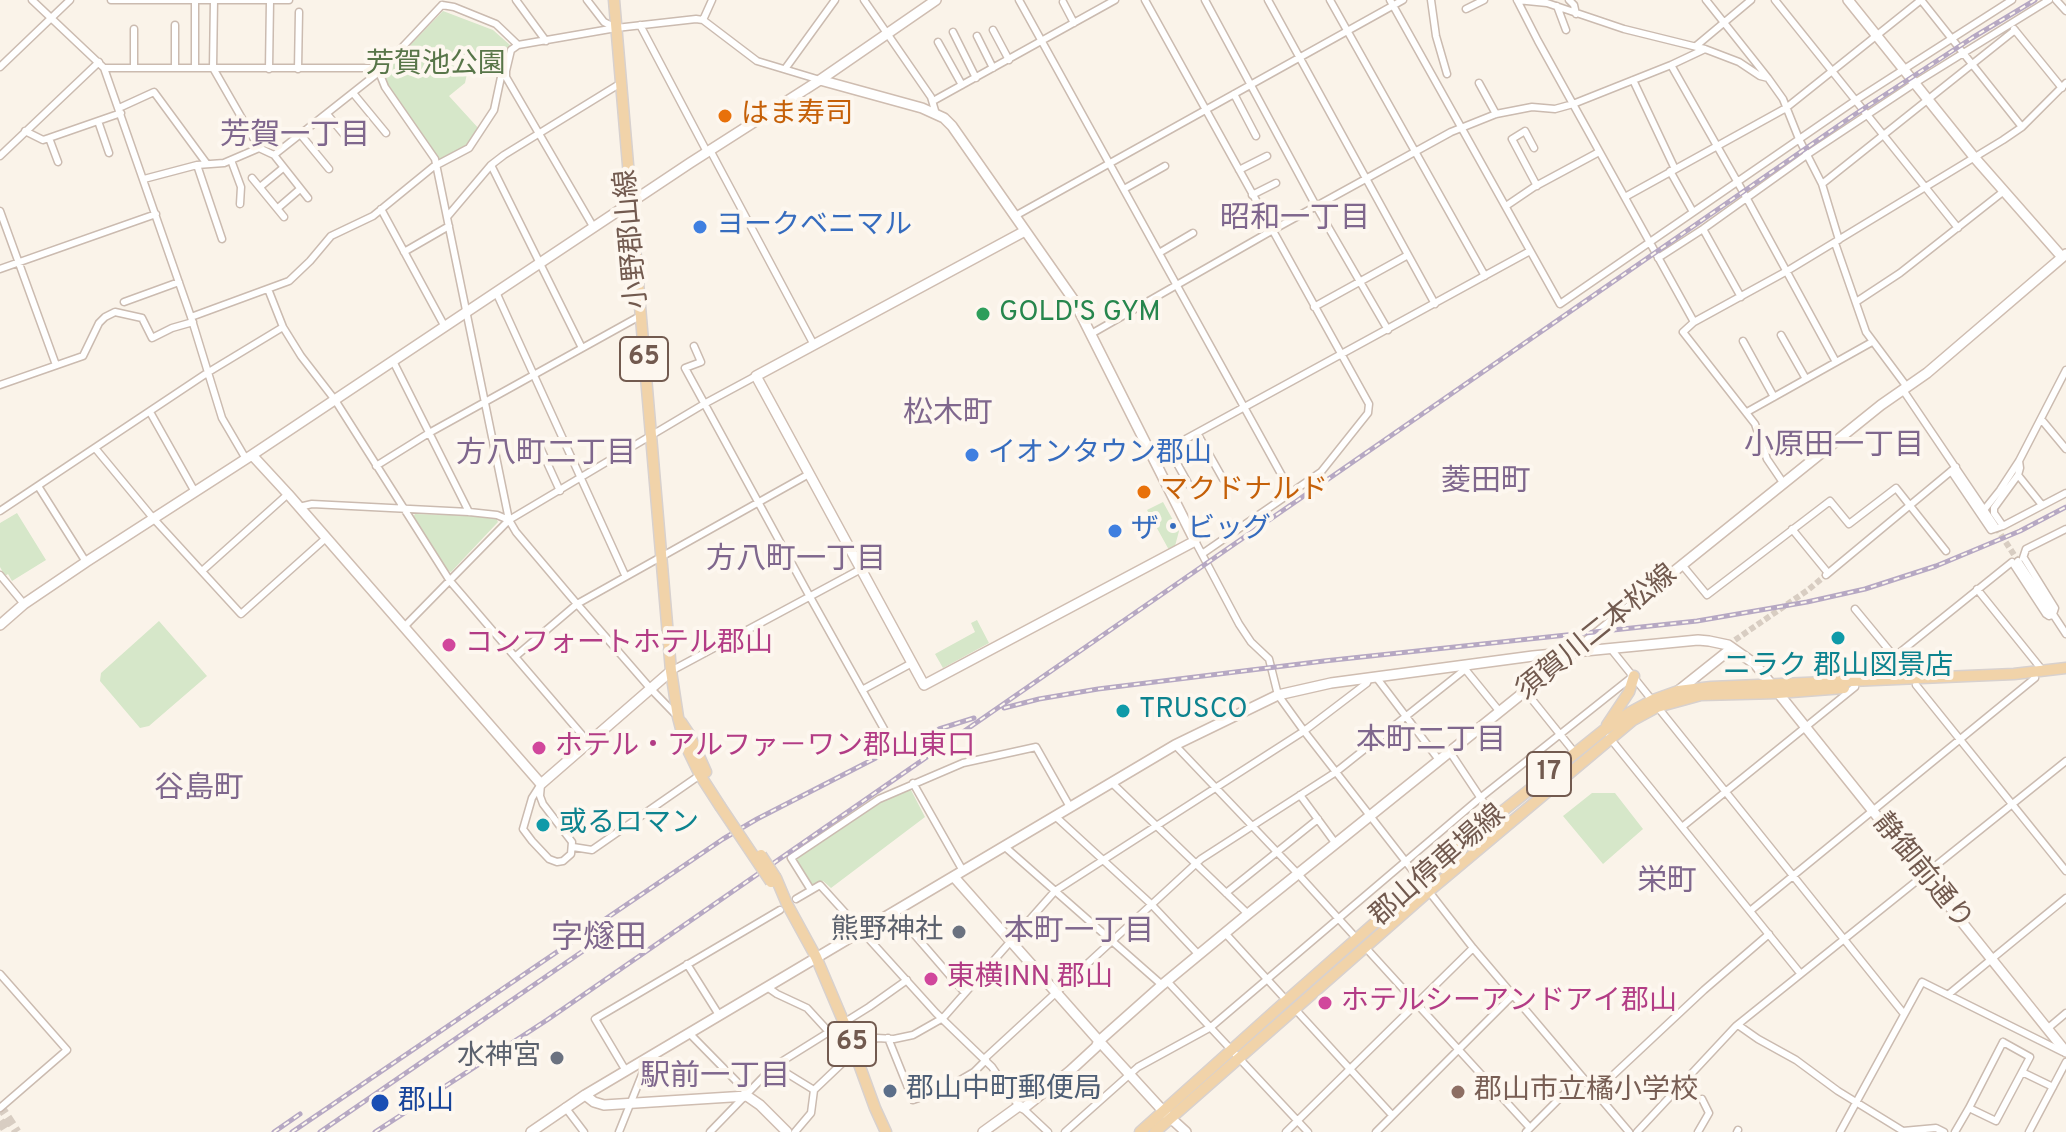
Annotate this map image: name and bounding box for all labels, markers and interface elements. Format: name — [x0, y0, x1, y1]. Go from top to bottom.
park label: 芳賀池公園 — [366, 49, 506, 83]
place label: はま寿司 — [741, 99, 853, 133]
marker: はま寿司 — [716, 107, 734, 125]
district label: 芳賀一丁目 — [220, 120, 370, 156]
street label: 小野郡山線 — [611, 168, 657, 310]
district label: 昭和一丁目 — [1220, 203, 1370, 239]
place label: ヨークベニマル — [716, 210, 912, 244]
marker: ヨークベニマル — [691, 218, 709, 236]
place label: GOLD'S GYM — [999, 297, 1161, 331]
marker: GOLD'S GYM — [974, 305, 992, 323]
road number: 65 — [620, 337, 668, 381]
district label: 松木町 — [903, 398, 993, 434]
district label: 小原田一丁目 — [1744, 430, 1924, 466]
district label: 方八町二丁目 — [456, 438, 636, 474]
place label: イオンタウン郡山 — [988, 438, 1212, 472]
marker: イオンタウン郡山 — [963, 446, 981, 464]
district label: 菱田町 — [1441, 466, 1531, 502]
place label: マクドナルド — [1160, 475, 1328, 509]
marker: マクドナルド — [1135, 483, 1153, 501]
place label: ザ・ビッグ — [1131, 514, 1271, 548]
marker: ザ・ビッグ — [1106, 522, 1124, 540]
district label: 方八町一丁目 — [706, 544, 886, 580]
street label: 須賀川二本松線 — [1511, 559, 1685, 709]
place label: コンフォートホテル郡山 — [465, 628, 773, 662]
marker: ニラク 郡山図景店 — [1829, 629, 1847, 647]
marker: コンフォートホテル郡山 — [440, 636, 458, 654]
place label: ニラク 郡山図景店 — [1723, 651, 1953, 685]
place label: TRUSCO — [1139, 694, 1248, 728]
marker: TRUSCO — [1114, 702, 1132, 720]
district label: 本町二丁目 — [1356, 725, 1506, 761]
place label: ホテル・アルファ－ワン郡山東口 — [555, 731, 975, 765]
marker: ホテル・アルファ－ワン郡山東口 — [530, 739, 548, 757]
road number: 17 — [1527, 752, 1571, 796]
district label: 谷島町 — [154, 773, 244, 809]
street label: 郡山停車場線 — [1365, 799, 1513, 935]
place label: 或るロマン — [559, 808, 699, 842]
street label: 静御前通り — [1864, 808, 1978, 938]
marker: 或るロマン — [534, 816, 552, 834]
district label: 栄町 — [1637, 866, 1697, 902]
place label: 熊野神社 — [831, 915, 943, 949]
district label: 本町一丁目 — [1004, 916, 1154, 952]
district label: 字燧田 — [551, 922, 647, 960]
marker: 熊野神社 — [950, 923, 968, 941]
place label: 東横INN 郡山 — [947, 962, 1113, 996]
marker: 東横INN 郡山 — [922, 970, 940, 988]
place label: ホテルシーアンドアイ郡山 — [1341, 986, 1677, 1020]
marker: ホテルシーアンドアイ郡山 — [1316, 994, 1334, 1012]
road number: 65 — [828, 1022, 876, 1066]
place label: 水神宮 — [457, 1041, 541, 1075]
marker: 水神宮 — [548, 1049, 566, 1067]
district label: 駅前一丁目 — [640, 1061, 790, 1097]
place label: 郡山中町郵便局 — [906, 1074, 1102, 1108]
place label: 郡山市立橘小学校 — [1474, 1075, 1698, 1109]
marker: 郡山中町郵便局 — [881, 1082, 899, 1100]
marker: 郡山市立橘小学校 — [1449, 1083, 1467, 1101]
place label: 郡山 — [398, 1086, 454, 1120]
marker: 郡山 — [369, 1092, 391, 1114]

